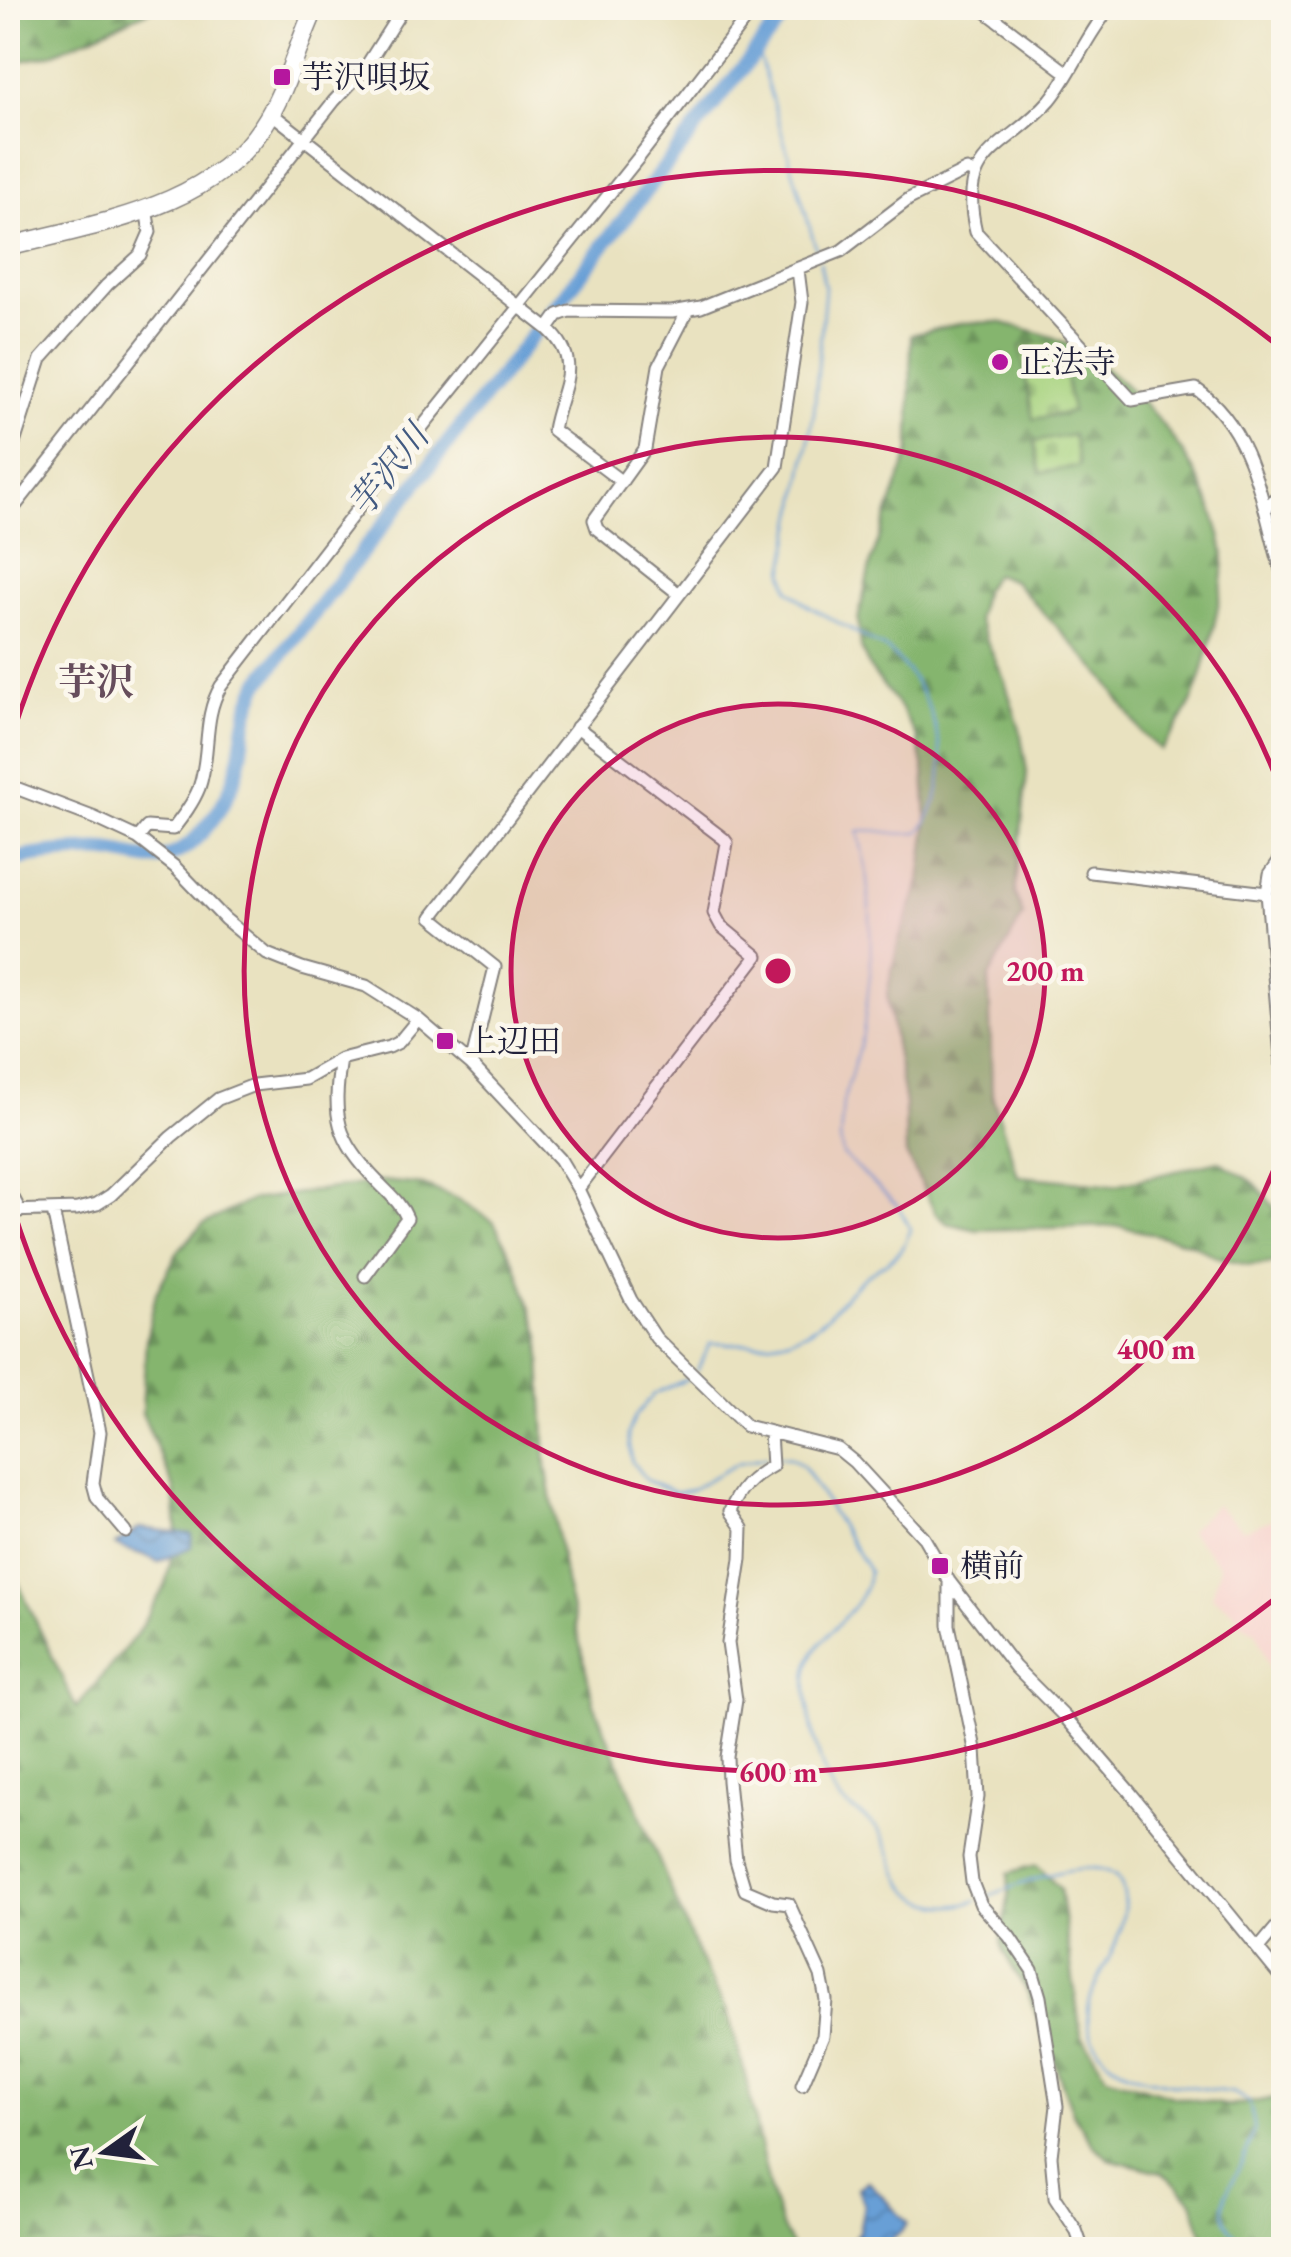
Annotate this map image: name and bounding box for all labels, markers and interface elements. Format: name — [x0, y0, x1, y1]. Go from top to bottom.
place label: 芋沢唄坂 — [302, 56, 430, 98]
marker: 芋沢唄坂 — [271, 66, 293, 88]
place label: 正法寺 — [1020, 341, 1116, 383]
marker: 正法寺 — [989, 351, 1011, 373]
water label: 芋沢川 — [338, 412, 441, 525]
district label: 芋沢 — [58, 657, 134, 706]
text: 200 m — [1006, 951, 1084, 990]
centre of rings — [760, 953, 796, 989]
place label: 上辺田 — [465, 1020, 561, 1062]
marker: 上辺田 — [434, 1030, 456, 1052]
text: 400 m — [1117, 1329, 1195, 1368]
place label: 横前 — [960, 1545, 1024, 1587]
marker: 横前 — [929, 1555, 951, 1577]
text: 600 m — [739, 1752, 817, 1791]
north arrow — [55, 2102, 155, 2202]
text: N — [60, 2142, 101, 2173]

